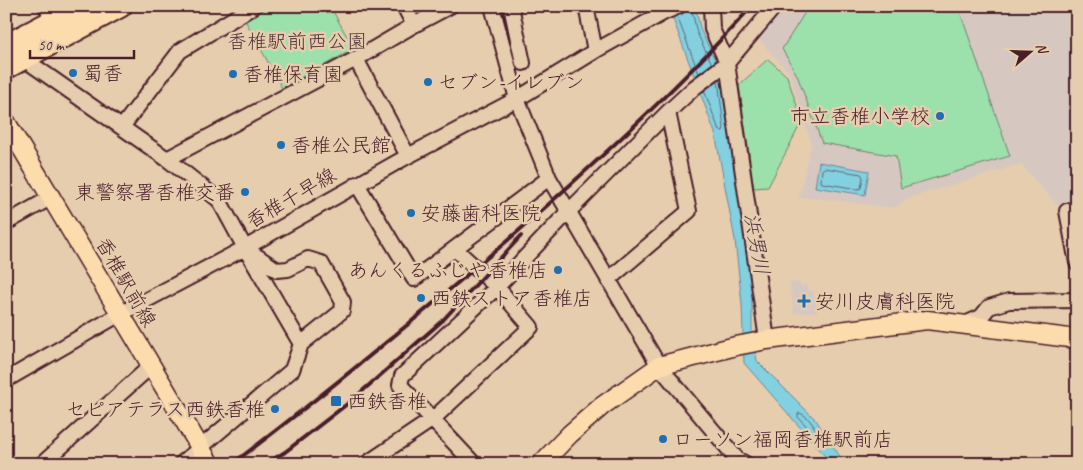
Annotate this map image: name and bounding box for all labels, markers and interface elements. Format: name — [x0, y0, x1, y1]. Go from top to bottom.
scale bar — [30, 28, 134, 60]
north arrow — [1006, 28, 1056, 78]
park label: 香椎駅前西公園 — [227, 29, 367, 54]
text: 50 m — [38, 36, 65, 55]
text: N — [1032, 41, 1052, 57]
place label: 蜀香 — [83, 61, 123, 86]
place label: 香椎保育園 — [243, 62, 343, 87]
marker: 蜀香 — [67, 67, 79, 79]
marker: 香椎保育園 — [227, 68, 239, 80]
place label: セブン-イレブン — [438, 70, 585, 95]
marker: セブン-イレブン — [422, 76, 434, 88]
place label: 市立香椎小学校 — [790, 104, 930, 129]
marker: 市立香椎小学校 — [934, 110, 946, 122]
place label: 香椎公民館 — [291, 133, 391, 158]
marker: 香椎公民館 — [275, 139, 287, 151]
street label: 香椎千早線 — [241, 162, 341, 234]
place label: 東警察署香椎交番 — [75, 180, 235, 205]
marker: 東警察署香椎交番 — [239, 186, 251, 198]
place label: 安藤歯科医院 — [421, 201, 541, 226]
marker: 安藤歯科医院 — [405, 207, 417, 219]
water label: 浜男川 — [739, 211, 775, 277]
street label: 香椎駅前線 — [90, 232, 162, 332]
place label: あんくるふじや香椎店 — [348, 258, 548, 283]
marker: あんくるふじや香椎店 — [552, 264, 564, 276]
place label: 西鉄ストア香椎店 — [431, 286, 593, 311]
place label: 安川皮膚科医院 — [815, 289, 955, 314]
marker: 西鉄ストア香椎店 — [415, 292, 427, 304]
marker: 安川皮膚科医院 — [797, 294, 811, 308]
place label: 西鉄香椎 — [347, 389, 427, 414]
marker: 西鉄香椎 — [329, 394, 343, 408]
place label: セピアテラス西鉄香椎 — [66, 397, 265, 422]
marker: セピアテラス西鉄香椎 — [269, 403, 281, 415]
place label: ローソン福岡香椎駅前店 — [673, 427, 893, 452]
marker: ローソン福岡香椎駅前店 — [657, 433, 669, 445]

